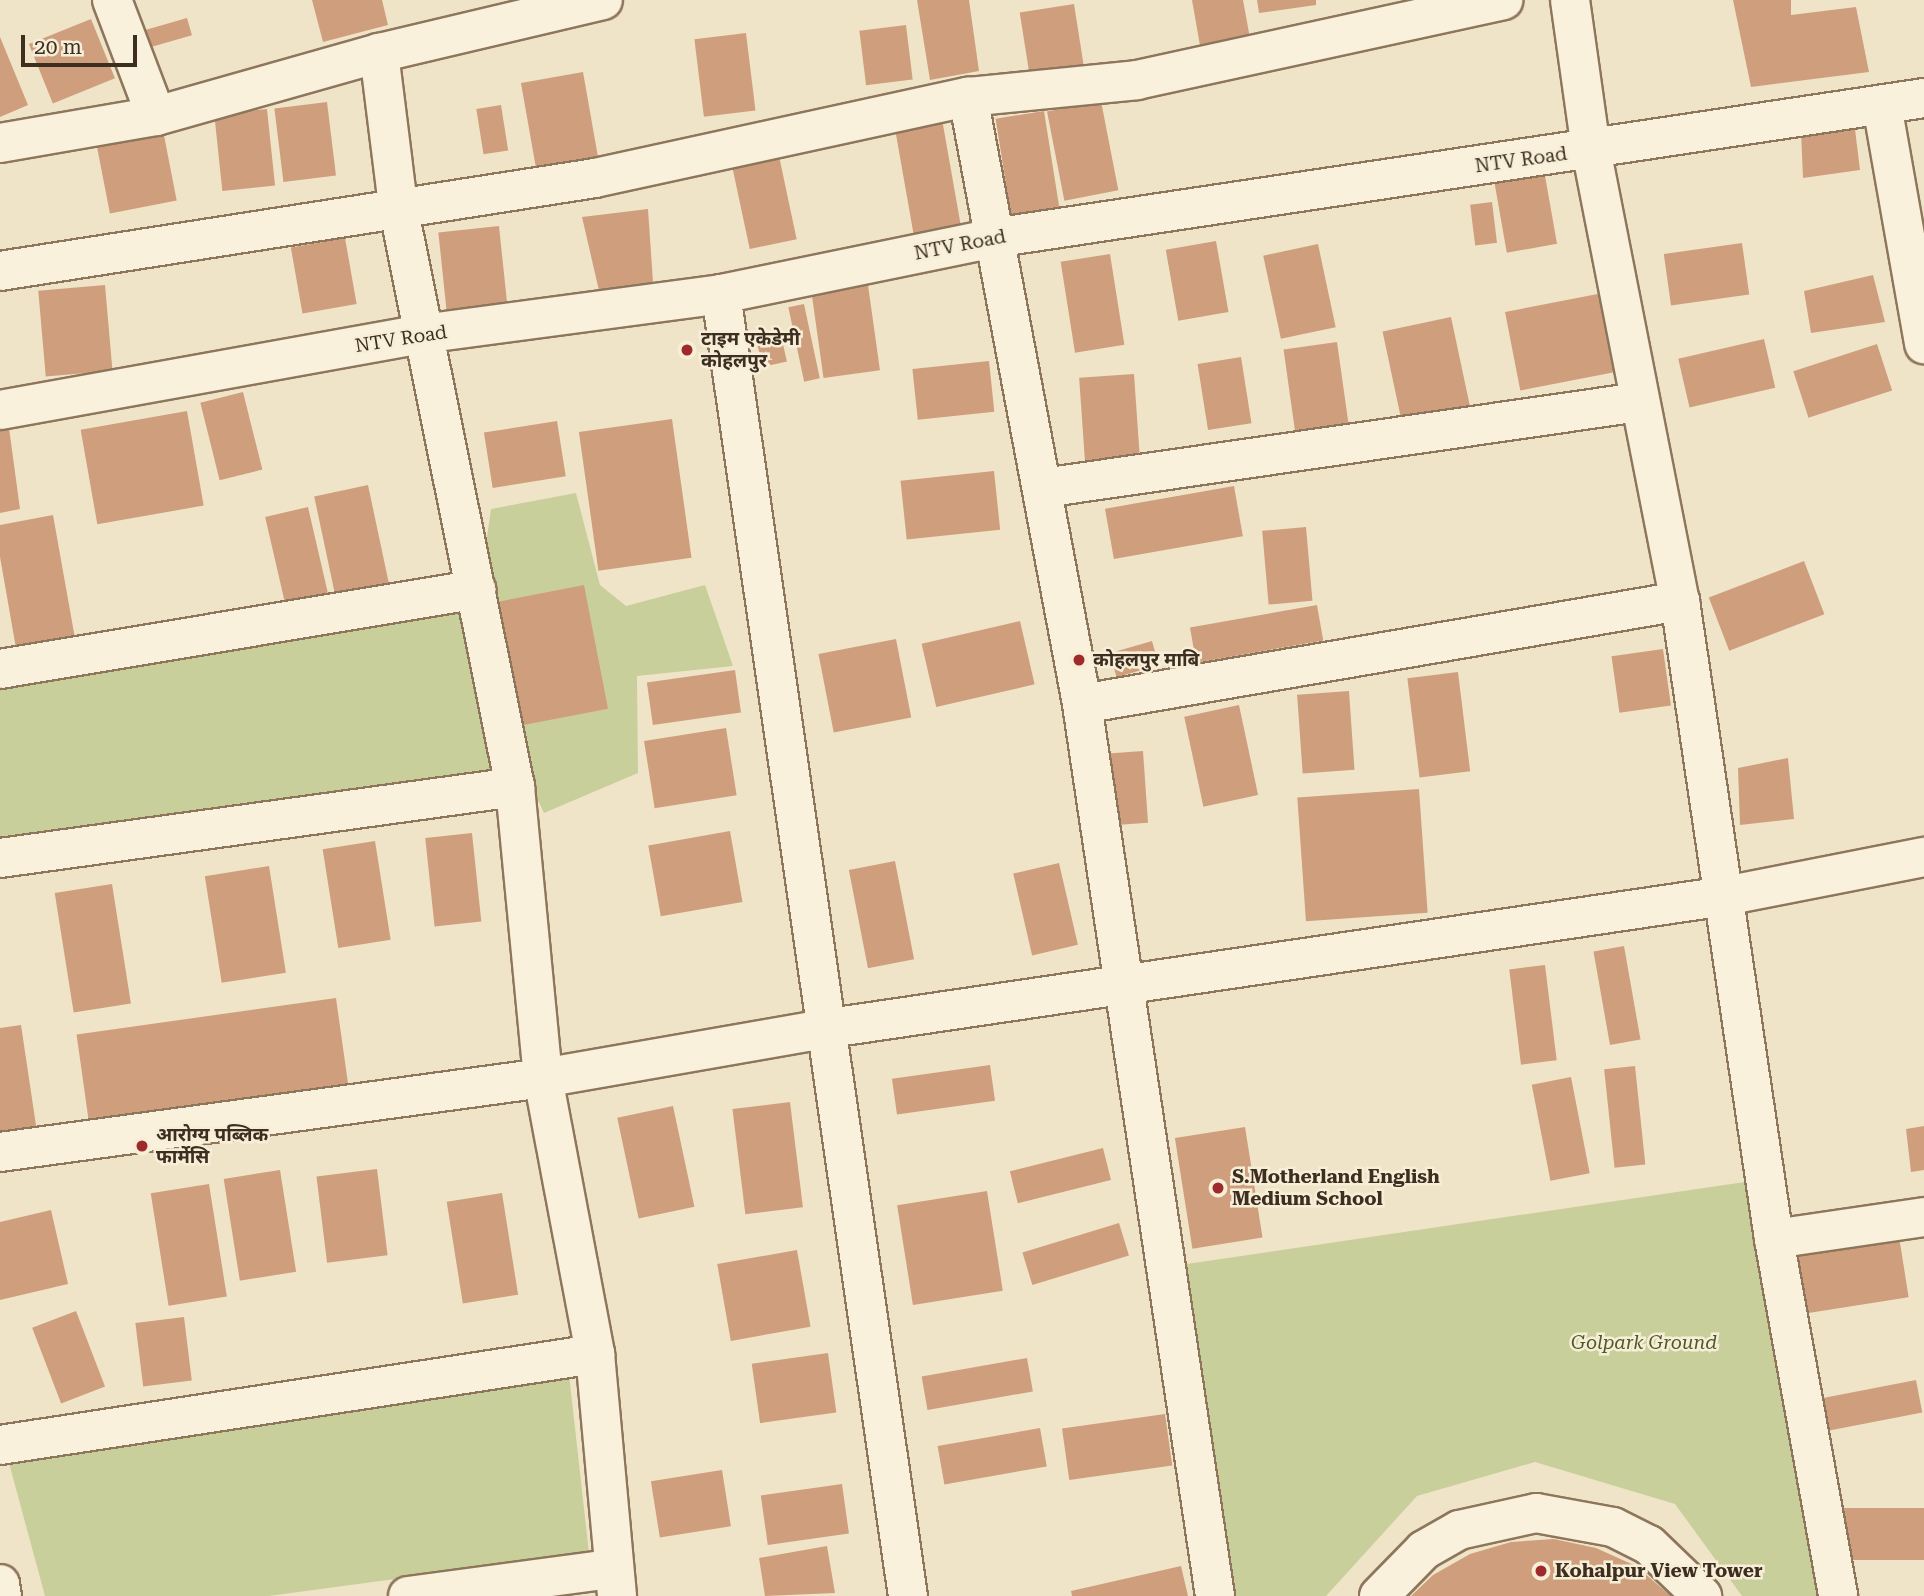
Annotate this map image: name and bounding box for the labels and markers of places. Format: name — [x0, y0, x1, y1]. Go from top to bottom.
place label: टाइम एकेडेमी कोहलपुर — [701, 328, 800, 372]
marker: टाइम एकेडेमी कोहलपुर — [679, 342, 695, 358]
place label: कोहलपुर माबि — [1093, 649, 1199, 671]
marker: कोहलपुर माबि — [1071, 652, 1087, 668]
place label: आरोग्य पब्लिक फार्मेसि — [156, 1124, 268, 1168]
marker: आरोग्य पब्लिक फार्मेसि — [134, 1138, 150, 1154]
place label: S.Motherland English Medium School — [1232, 1166, 1440, 1210]
marker: S.Motherland English Medium School — [1210, 1180, 1226, 1196]
place label: Kohalpur View Tower — [1555, 1560, 1763, 1582]
marker: Kohalpur View Tower — [1533, 1563, 1549, 1579]

